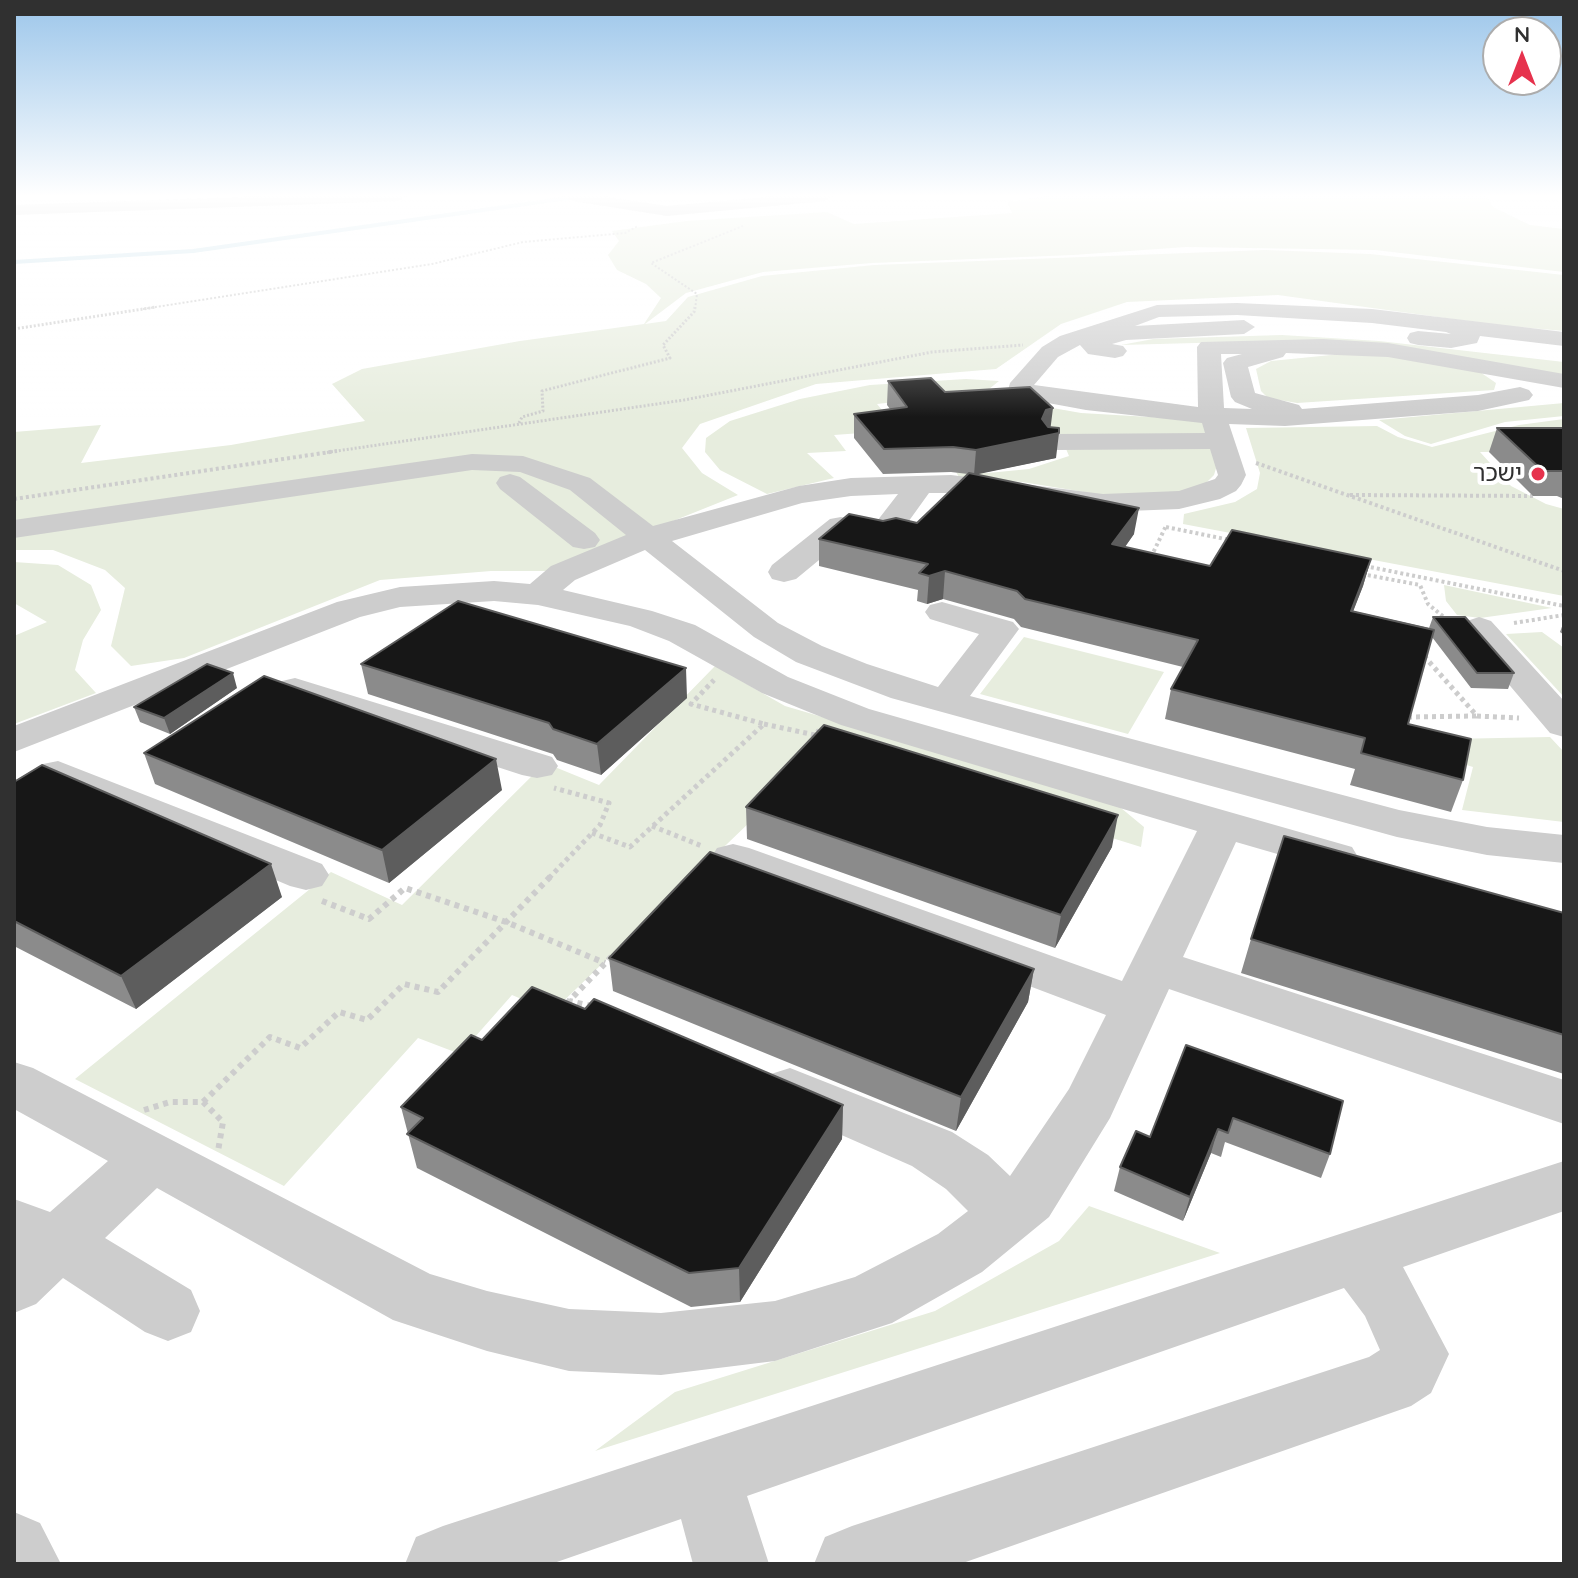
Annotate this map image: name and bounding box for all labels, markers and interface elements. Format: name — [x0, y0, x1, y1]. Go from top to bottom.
north arrow — [1482, 16, 1562, 96]
text: N — [1514, 20, 1530, 48]
place label: ישכר — [1473, 460, 1522, 488]
marker: ישכר — [1529, 465, 1547, 483]

